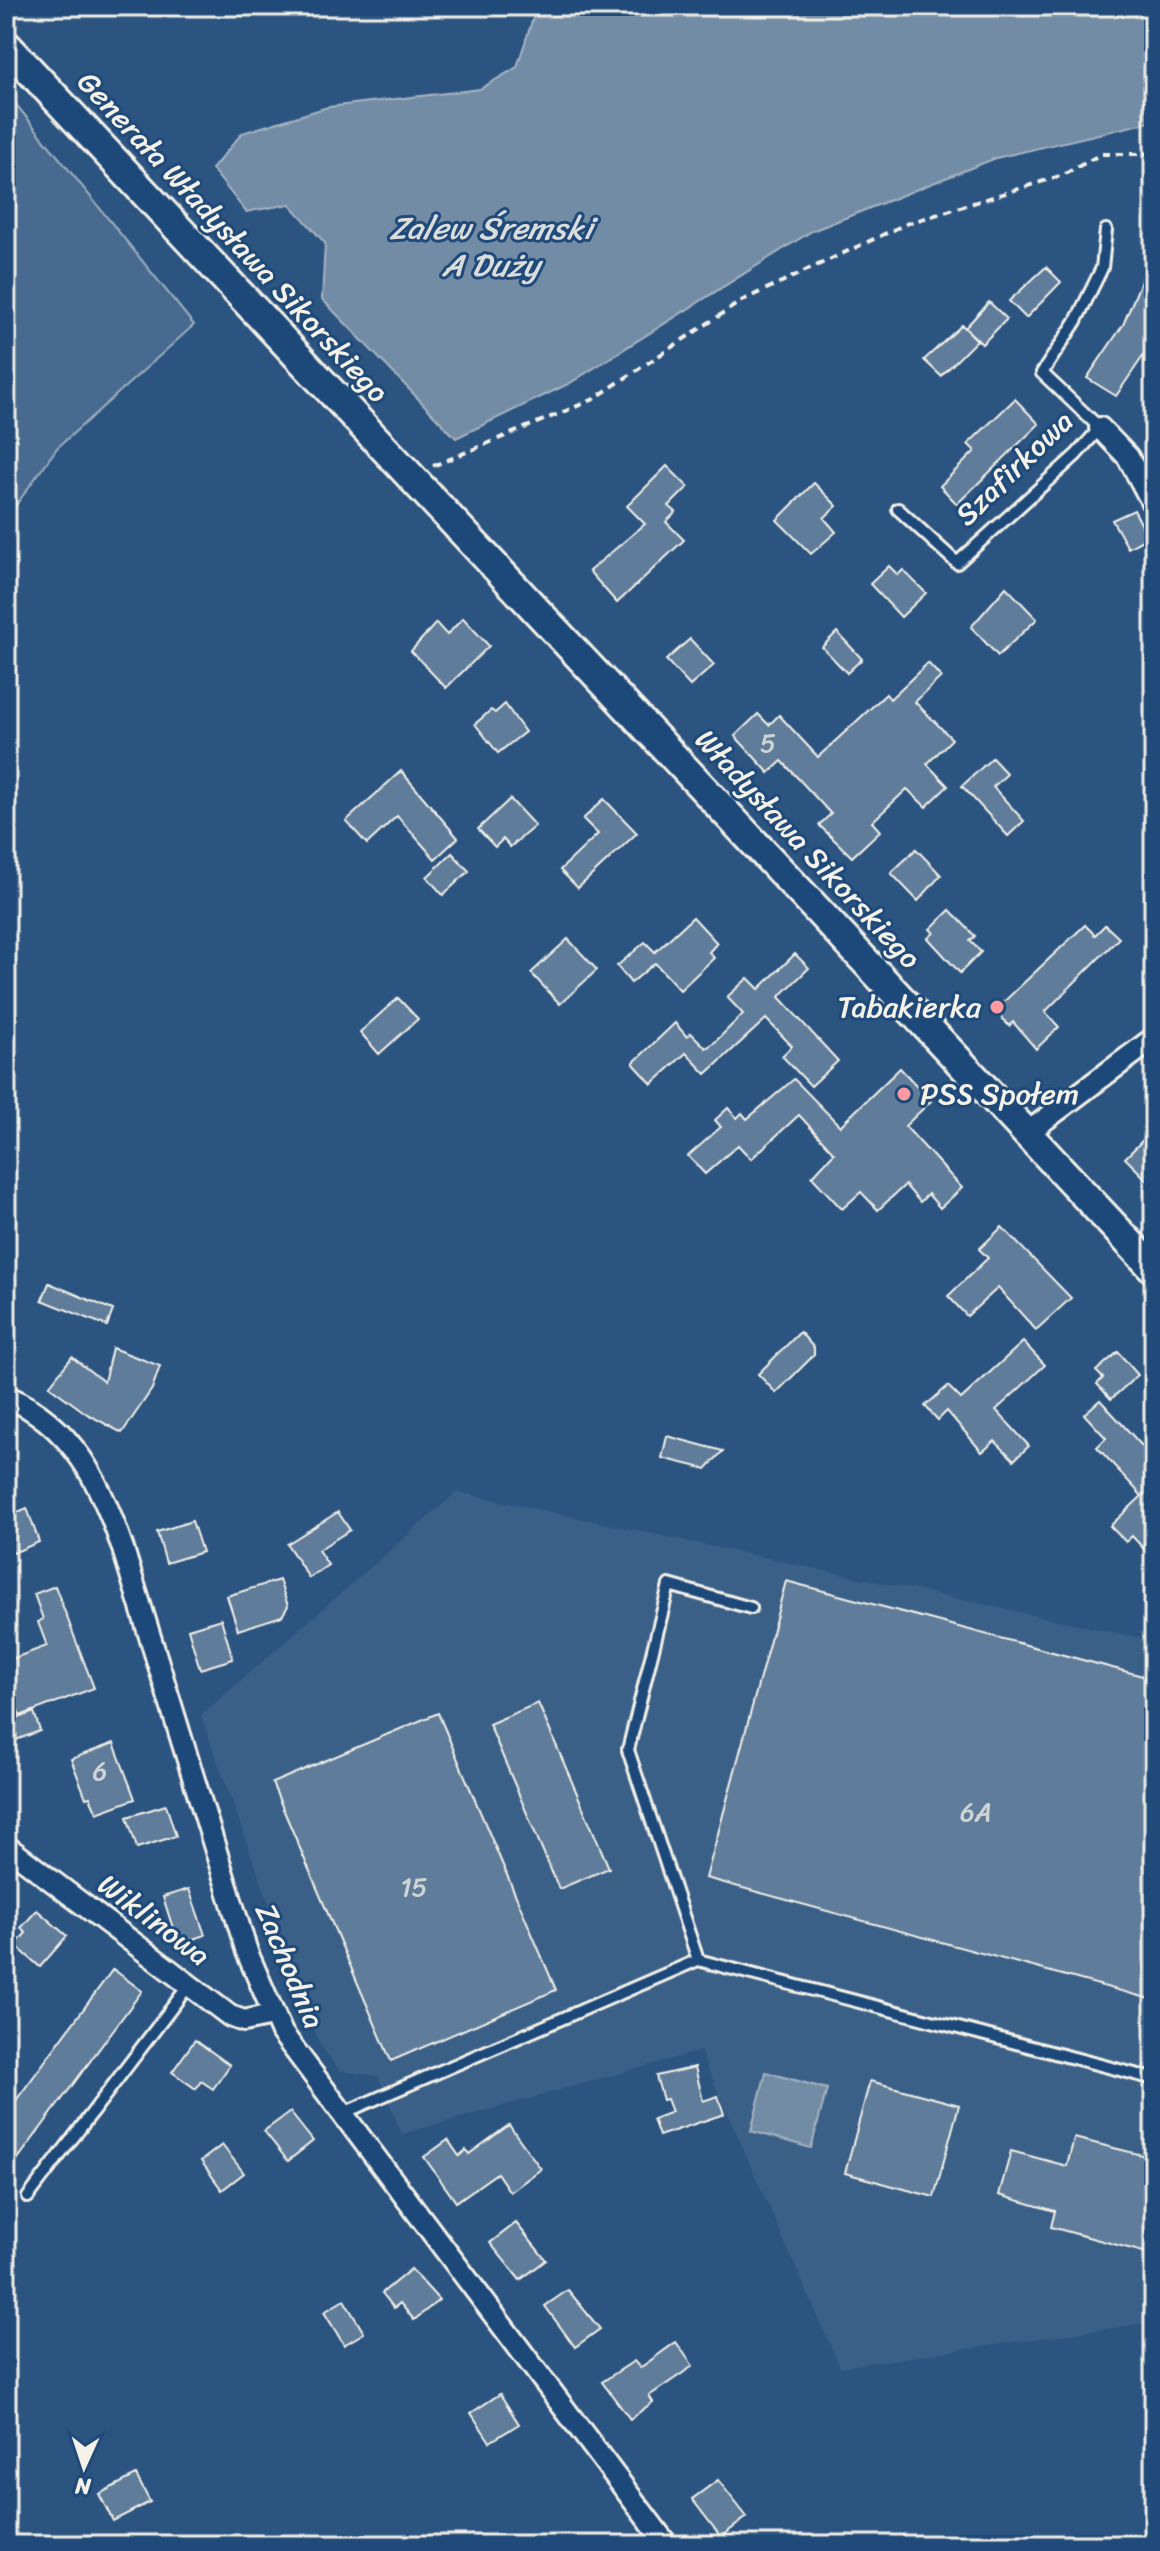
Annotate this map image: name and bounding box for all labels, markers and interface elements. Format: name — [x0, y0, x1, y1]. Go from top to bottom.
street label: Generała Władysława Sikorskiego — [63, 58, 403, 416]
water label: Zalew Śremski A Duży — [389, 200, 599, 294]
street label: Szafirkowa — [941, 397, 1087, 539]
street label: Władysława Sikorskiego — [681, 716, 935, 982]
house number: 5 — [760, 720, 776, 766]
place label: Tabakierka — [838, 980, 982, 1034]
marker: Tabakierka — [988, 998, 1006, 1016]
place label: PSS Społem — [920, 1067, 1079, 1121]
marker: PSS Społem — [895, 1085, 913, 1103]
house number: 6 — [93, 1748, 107, 1794]
house number: 6A — [960, 1789, 992, 1835]
street label: Wiklinowa — [85, 1859, 223, 1981]
house number: 15 — [400, 1864, 428, 1910]
street label: Zachodnia — [239, 1894, 341, 2038]
north arrow — [44, 2427, 124, 2507]
text: N — [74, 2467, 93, 2506]

